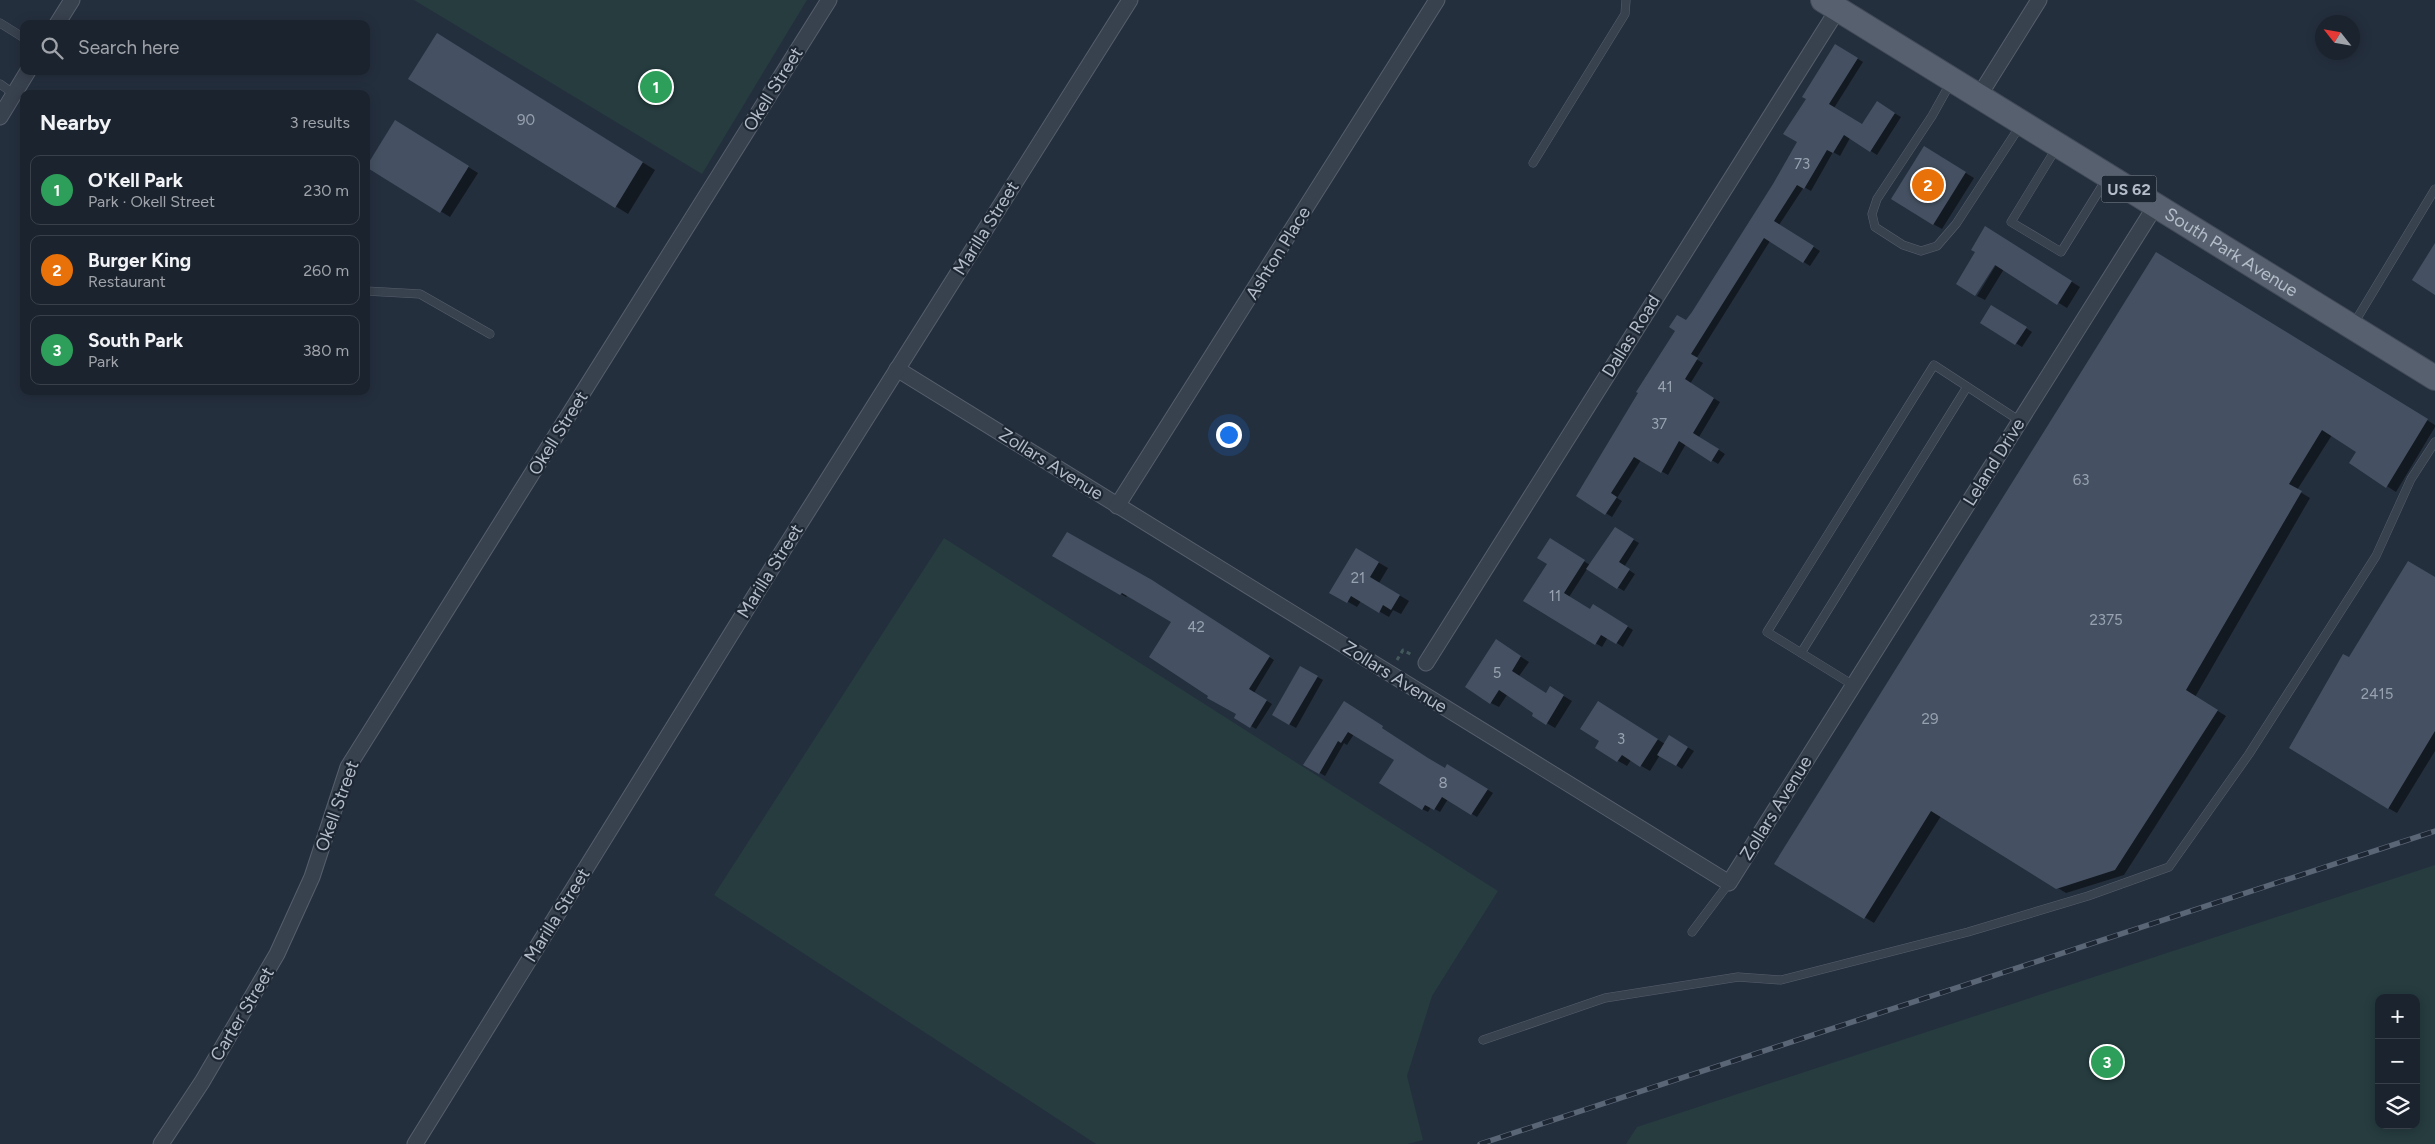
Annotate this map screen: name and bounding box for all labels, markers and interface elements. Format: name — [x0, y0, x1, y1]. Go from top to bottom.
north arrow — [2315, 15, 2360, 60]
search box — [20, 20, 370, 75]
icon: search — [38, 34, 66, 62]
text: Search here — [78, 36, 180, 59]
street label: Okell Street — [738, 43, 808, 135]
pin: 1 — [640, 68, 672, 106]
text: Nearby — [40, 110, 111, 135]
house number: 90 — [517, 111, 535, 129]
text: 3 results — [290, 113, 350, 132]
house number: 73 — [1794, 155, 1810, 173]
pin: 2 — [1912, 166, 1944, 204]
text: O'Kell Park — [88, 169, 183, 192]
road number: US 62 — [2102, 175, 2156, 202]
street label: Marilla Street — [948, 177, 1024, 279]
text: 1 — [54, 181, 60, 200]
text: 230 m — [304, 181, 349, 200]
text: Park · Okell Street — [88, 192, 215, 211]
street label: Ashton Place — [1241, 202, 1315, 304]
street label: South Park Avenue — [2161, 203, 2302, 302]
text: Burger King — [88, 249, 191, 272]
text: 2 — [52, 261, 62, 280]
text: 260 m — [303, 261, 349, 280]
text: Restaurant — [88, 272, 166, 291]
street label: Dallas Road — [1597, 291, 1665, 381]
text: South Park — [88, 329, 183, 352]
text: 3 — [53, 341, 61, 360]
text: 380 m — [303, 341, 349, 360]
text: Park — [88, 352, 118, 371]
house number: 41 — [1657, 378, 1673, 396]
street label: Okell Street — [523, 387, 593, 479]
street label: Leland Drive — [1958, 414, 2030, 510]
house number: 37 — [1651, 415, 1667, 433]
your location — [1216, 422, 1242, 448]
street label: Zollars Avenue — [995, 423, 1107, 505]
house number: 63 — [2073, 471, 2089, 489]
street label: Marilla Street — [732, 520, 808, 622]
house number: 21 — [1351, 569, 1365, 587]
house number: 11 — [1549, 587, 1561, 605]
house number: 2375 — [2089, 611, 2123, 629]
house number: 42 — [1187, 618, 1205, 636]
street label: Zollars Avenue — [1339, 636, 1451, 718]
house number: 5 — [1493, 664, 1501, 682]
house number: 2415 — [2361, 685, 2393, 703]
house number: 29 — [1922, 710, 1938, 728]
house number: 3 — [1617, 730, 1625, 748]
street label: Zollars Avenue — [1735, 752, 1817, 864]
street label: Okell Street — [310, 757, 364, 854]
house number: 8 — [1438, 774, 1448, 792]
street label: Marilla Street — [519, 864, 595, 966]
street label: Carter Street — [205, 963, 279, 1065]
map controls — [2375, 994, 2420, 1129]
button: + — [2375, 994, 2420, 1039]
button: − — [2375, 1039, 2420, 1084]
pin: 3 — [2091, 1043, 2123, 1081]
button: layers — [2375, 1084, 2420, 1129]

